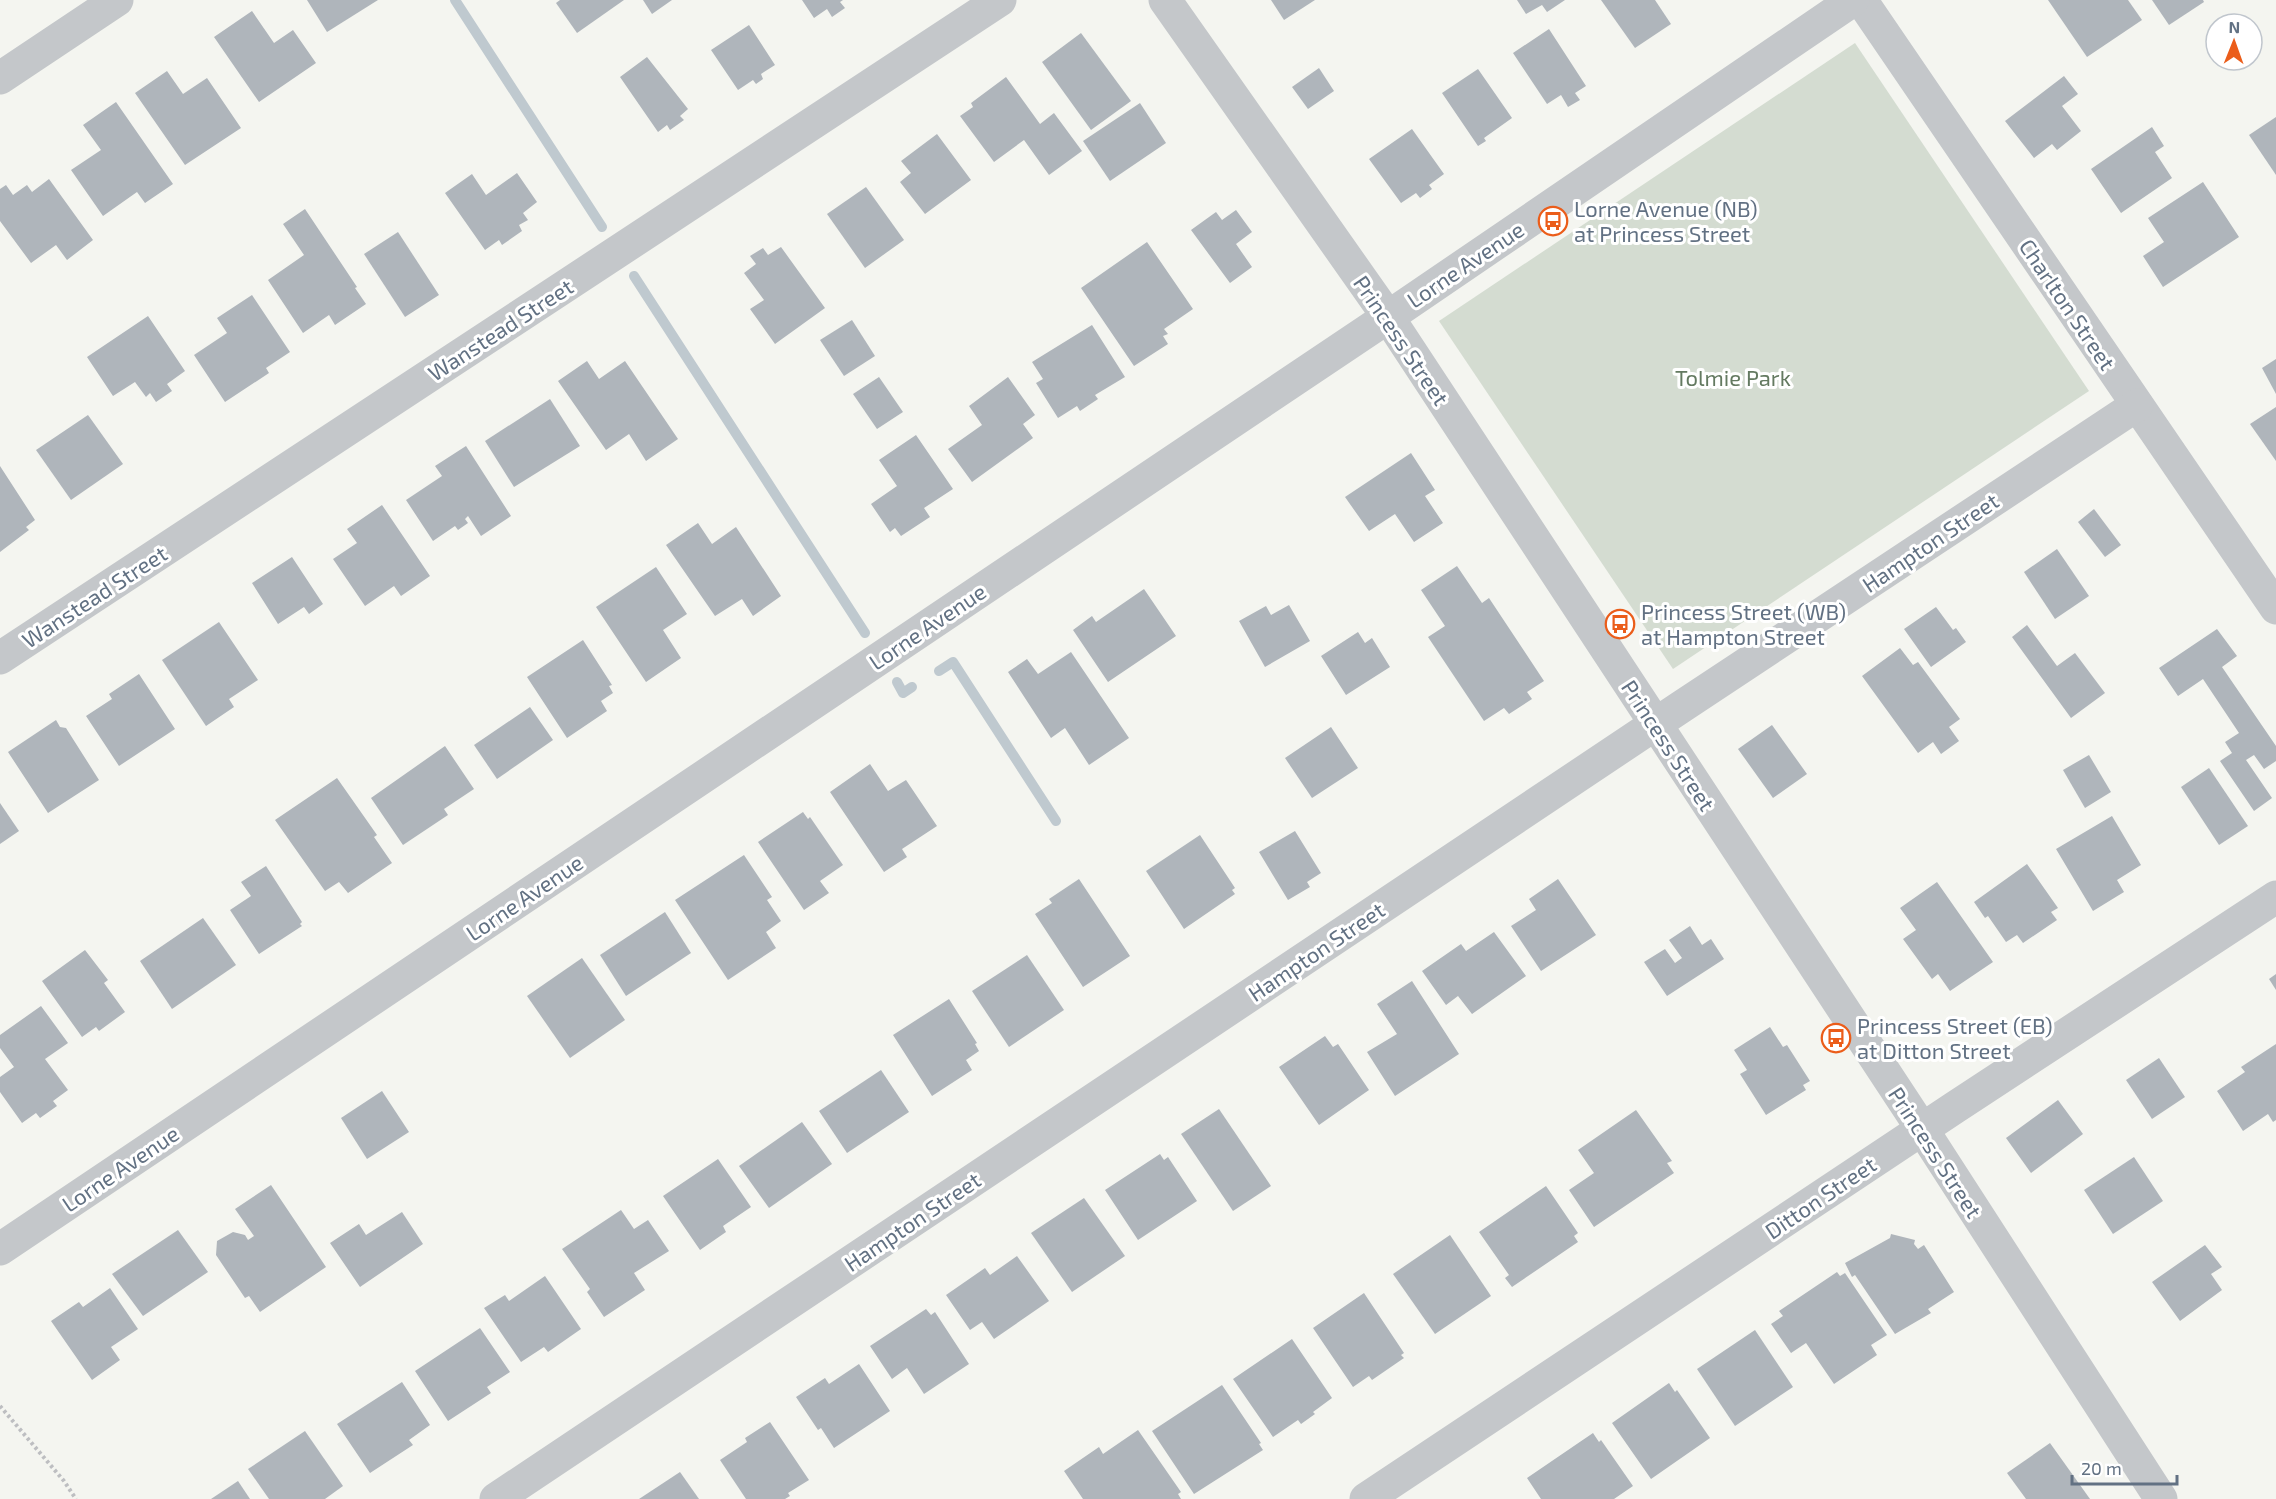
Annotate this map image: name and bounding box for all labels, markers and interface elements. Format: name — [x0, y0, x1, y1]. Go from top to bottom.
north arrow — [2204, 12, 2264, 72]
text: N — [2228, 17, 2240, 36]
place label: Lorne Avenue (NB) at Princess Street — [1574, 195, 1758, 246]
bus stop icon: Lorne Avenue (NB) at Princess Street — [1537, 205, 1569, 237]
street label: Lorne Avenue — [1402, 215, 1528, 313]
street label: Charlton Street — [2015, 234, 2121, 374]
street label: Princess Street — [1349, 270, 1455, 410]
street label: Wanstead Street — [423, 272, 577, 386]
park label: Tolmie Park — [1675, 364, 1791, 390]
street label: Hampton Street — [1857, 487, 2003, 597]
street label: Wanstead Street — [17, 539, 171, 653]
street label: Lorne Avenue — [864, 577, 990, 675]
place label: Princess Street (WB) at Hampton Street — [1641, 598, 1846, 649]
bus stop icon: Princess Street (WB) at Hampton Street — [1604, 608, 1636, 640]
street label: Princess Street — [1617, 675, 1721, 815]
street label: Lorne Avenue — [461, 848, 587, 946]
street label: Hampton Street — [1243, 896, 1389, 1006]
place label: Princess Street (EB) at Ditton Street — [1857, 1012, 2053, 1063]
bus stop icon: Princess Street (EB) at Ditton Street — [1820, 1022, 1852, 1054]
street label: Princess Street — [1884, 1082, 1988, 1222]
street label: Lorne Avenue — [57, 1119, 183, 1217]
street label: Ditton Street — [1760, 1150, 1880, 1244]
street label: Hampton Street — [839, 1166, 985, 1276]
scale bar — [2072, 1448, 2177, 1486]
text: 20 m — [2081, 1457, 2122, 1479]

